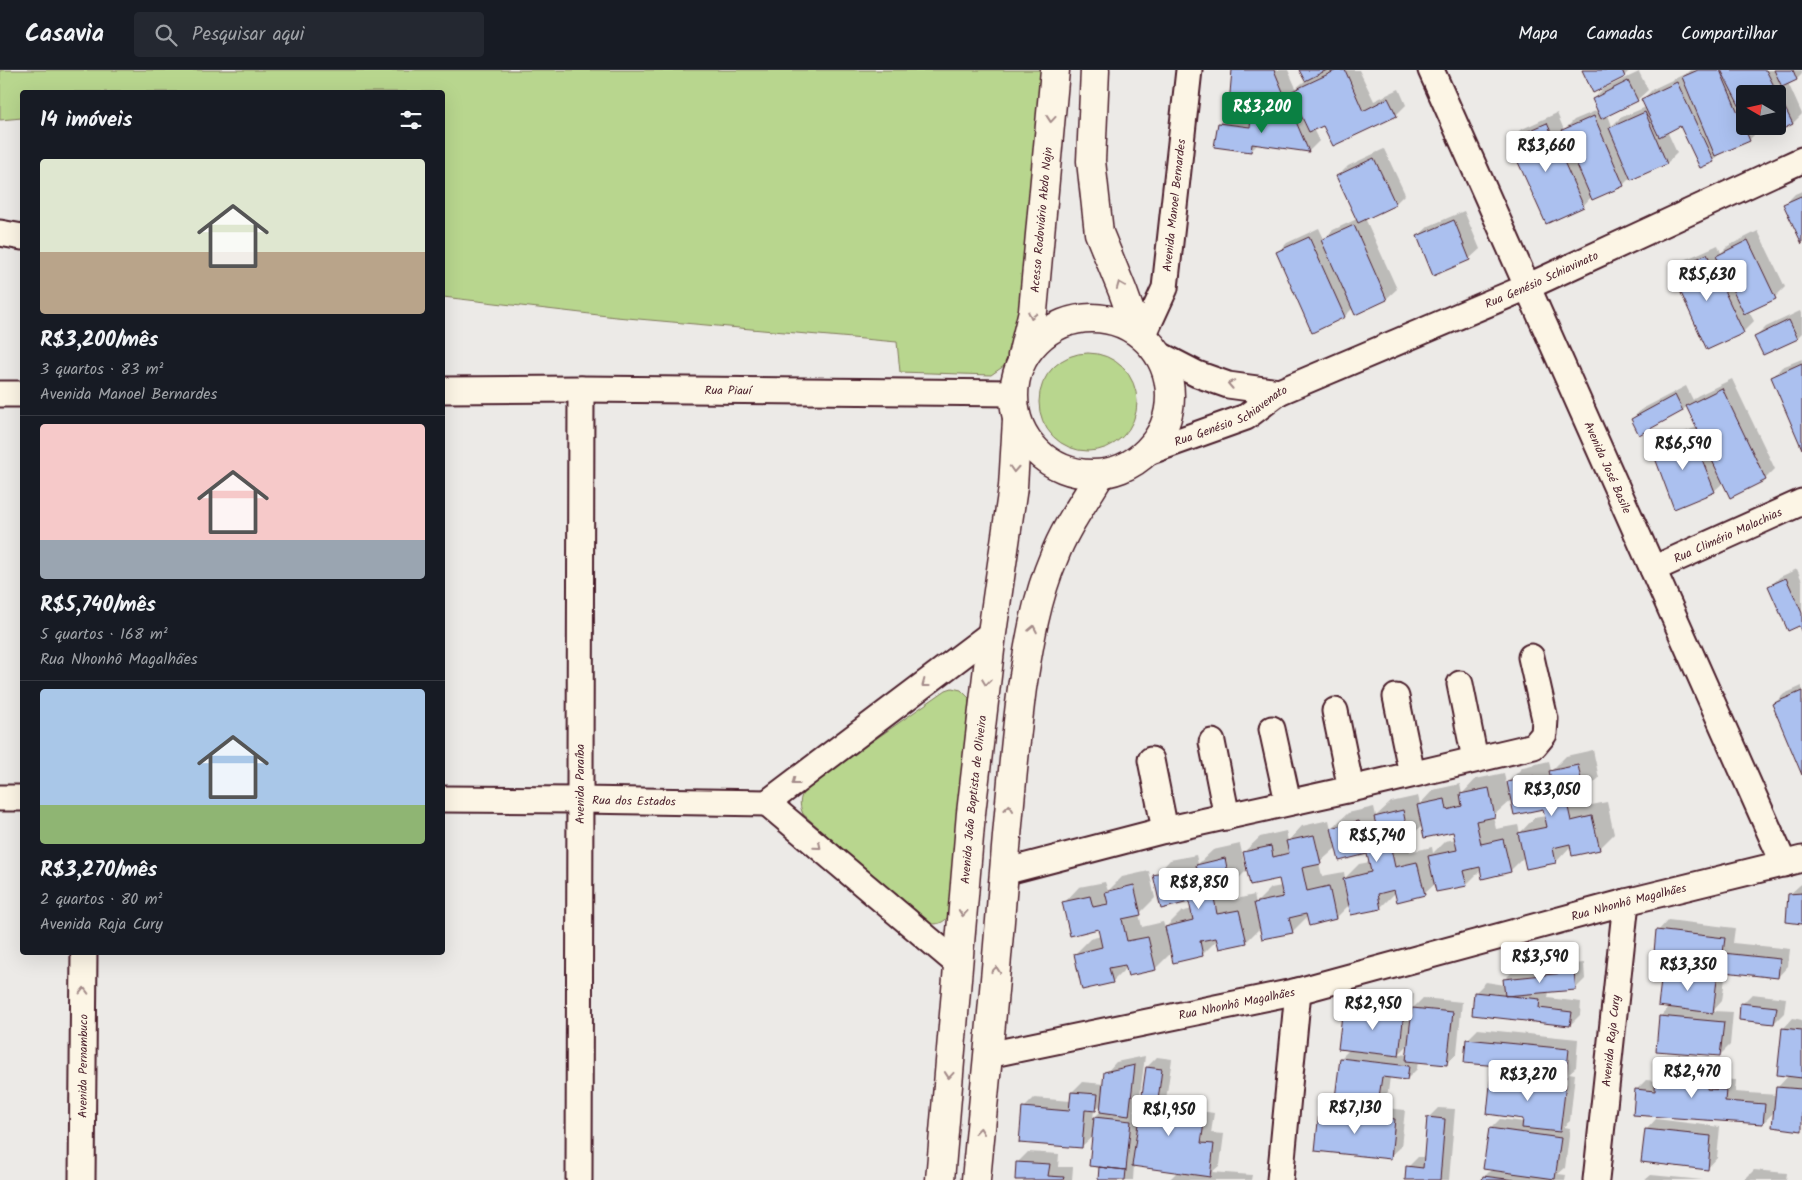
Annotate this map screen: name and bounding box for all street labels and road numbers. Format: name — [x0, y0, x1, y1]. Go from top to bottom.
street label: Avenida Manoel Bernardes — [1158, 138, 1191, 273]
street label: Acesso Rodoviário Abdo Najn — [1026, 146, 1058, 293]
street label: Rua Genésio Schiavinato — [1482, 246, 1602, 314]
street label: Rua Piauí — [704, 381, 754, 401]
street label: Rua Genésio Schiavenato — [1172, 381, 1290, 452]
street label: Avenida José Basile — [1578, 418, 1636, 518]
street label: Rua Climério Malachias — [1671, 503, 1785, 569]
street label: Avenida João Baptista de Oliveira — [956, 714, 992, 885]
street label: Avenida Paraíba — [571, 744, 590, 824]
street label: Rua dos Estados — [592, 791, 676, 812]
street label: Rua Nhonhô Magalhães — [1569, 879, 1688, 926]
street label: Rua Nhonhô Magalhães — [1177, 983, 1297, 1025]
street label: Avenida Raja Cury — [1597, 994, 1626, 1088]
street label: Avenida Pernambuco — [74, 1014, 93, 1118]

